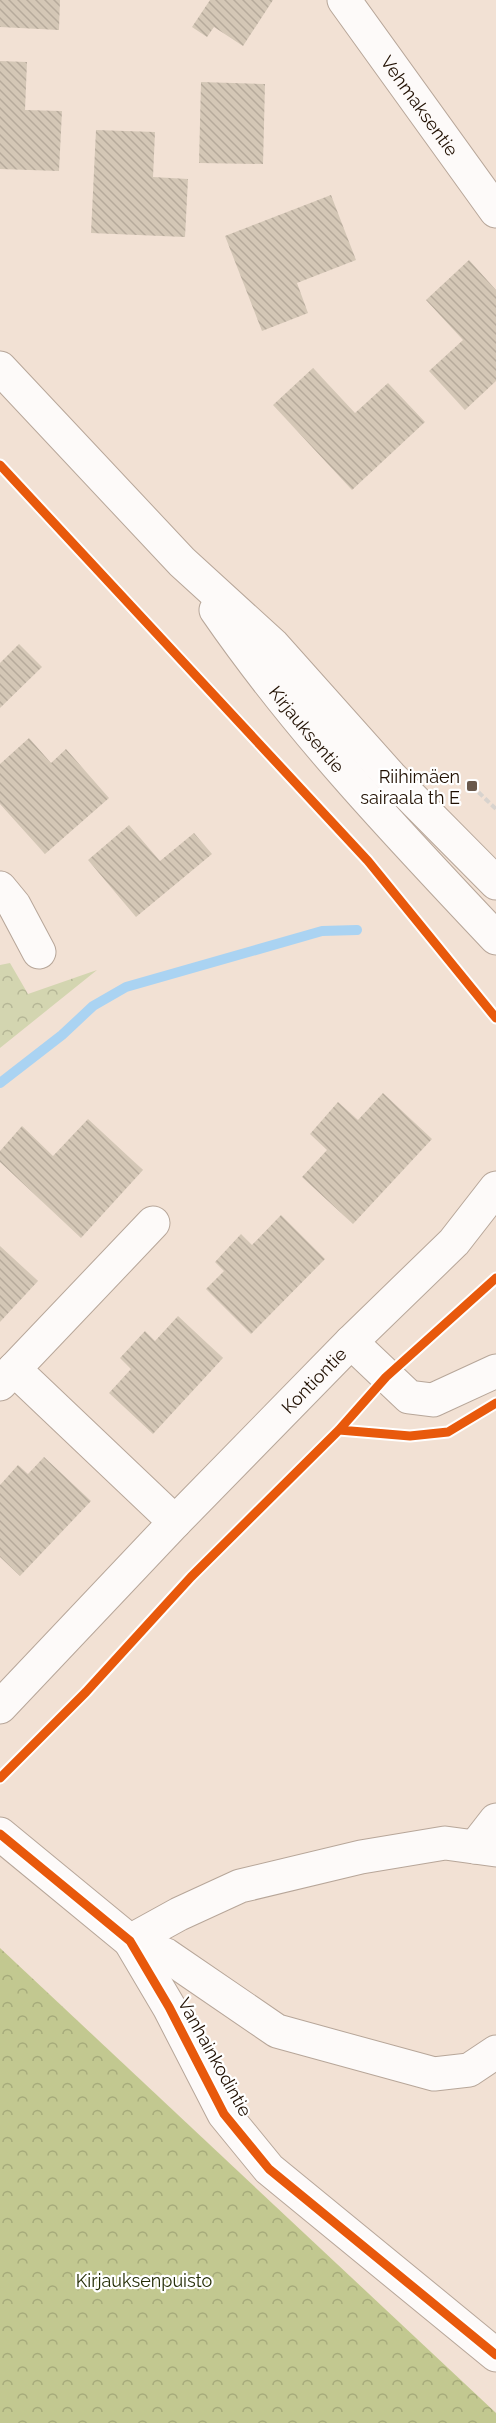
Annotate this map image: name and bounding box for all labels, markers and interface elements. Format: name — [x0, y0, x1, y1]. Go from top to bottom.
street label: Vehmaksentie — [377, 51, 463, 160]
street label: Kirjauksentie — [265, 681, 350, 777]
place label: Riihimäen sairaala th E — [360, 766, 460, 808]
marker: Riihimäen sairaala th E — [465, 779, 479, 793]
street label: Kontiontie — [277, 1343, 351, 1417]
street label: Vanhainkodintie — [174, 1994, 256, 2120]
park label: Kirjauksenpuisto — [76, 2270, 213, 2291]

